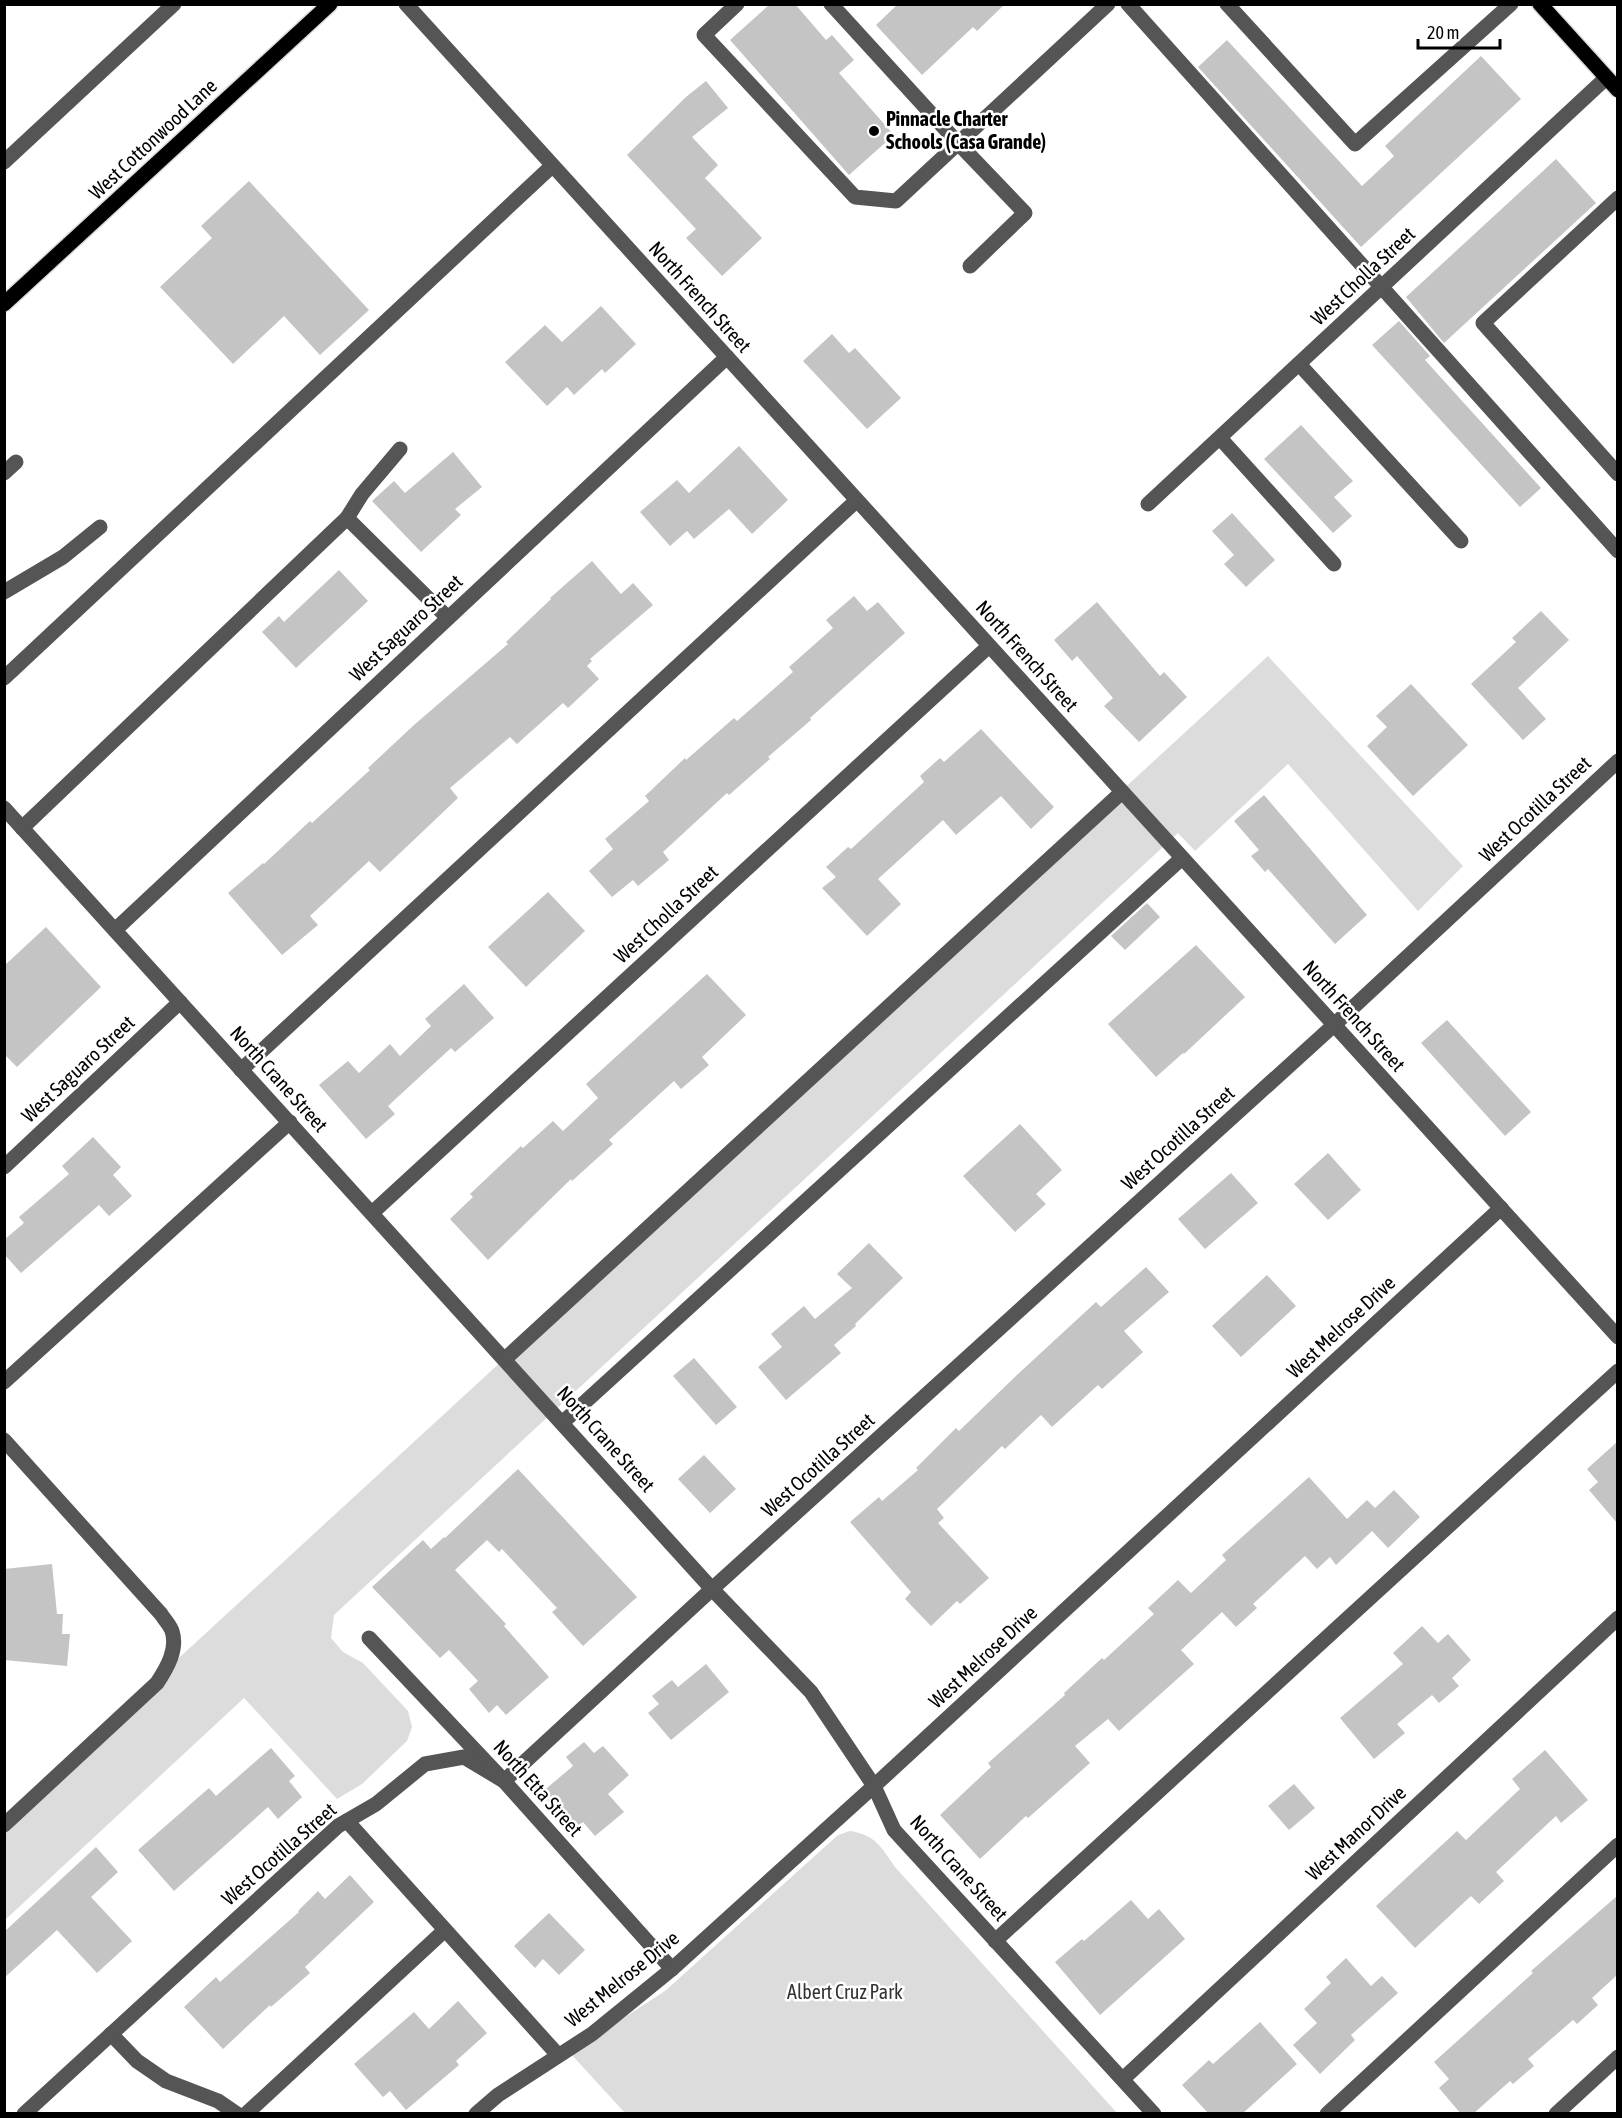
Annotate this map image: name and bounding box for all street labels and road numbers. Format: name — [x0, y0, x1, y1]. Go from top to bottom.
street label: West Cottonwood Lane — [84, 74, 221, 204]
street label: West Cholla Street — [1306, 222, 1419, 329]
street label: North French Street — [645, 237, 756, 357]
street label: West Saguaro Street — [345, 569, 467, 686]
street label: North French Street — [972, 596, 1083, 716]
street label: West Ocotilla Street — [1474, 751, 1595, 866]
street label: West Cholla Street — [609, 860, 722, 967]
street label: North French Street — [1299, 956, 1410, 1076]
street label: West Saguaro Street — [17, 1010, 139, 1127]
street label: North Crane Street — [226, 1021, 333, 1136]
street label: West Ocotilla Street — [1116, 1081, 1239, 1194]
street label: West Melrose Drive — [1282, 1271, 1399, 1383]
street label: North Crane Street — [553, 1381, 660, 1496]
street label: West Ocotilla Street — [756, 1408, 879, 1521]
street label: West Melrose Drive — [924, 1601, 1041, 1713]
street label: North Etta Street — [489, 1735, 588, 1841]
street label: West Manor Drive — [1301, 1781, 1410, 1885]
street label: West Ocotilla Street — [217, 1798, 341, 1910]
street label: North Crane Street — [906, 1810, 1013, 1925]
street label: West Melrose Drive — [560, 1926, 683, 2031]

